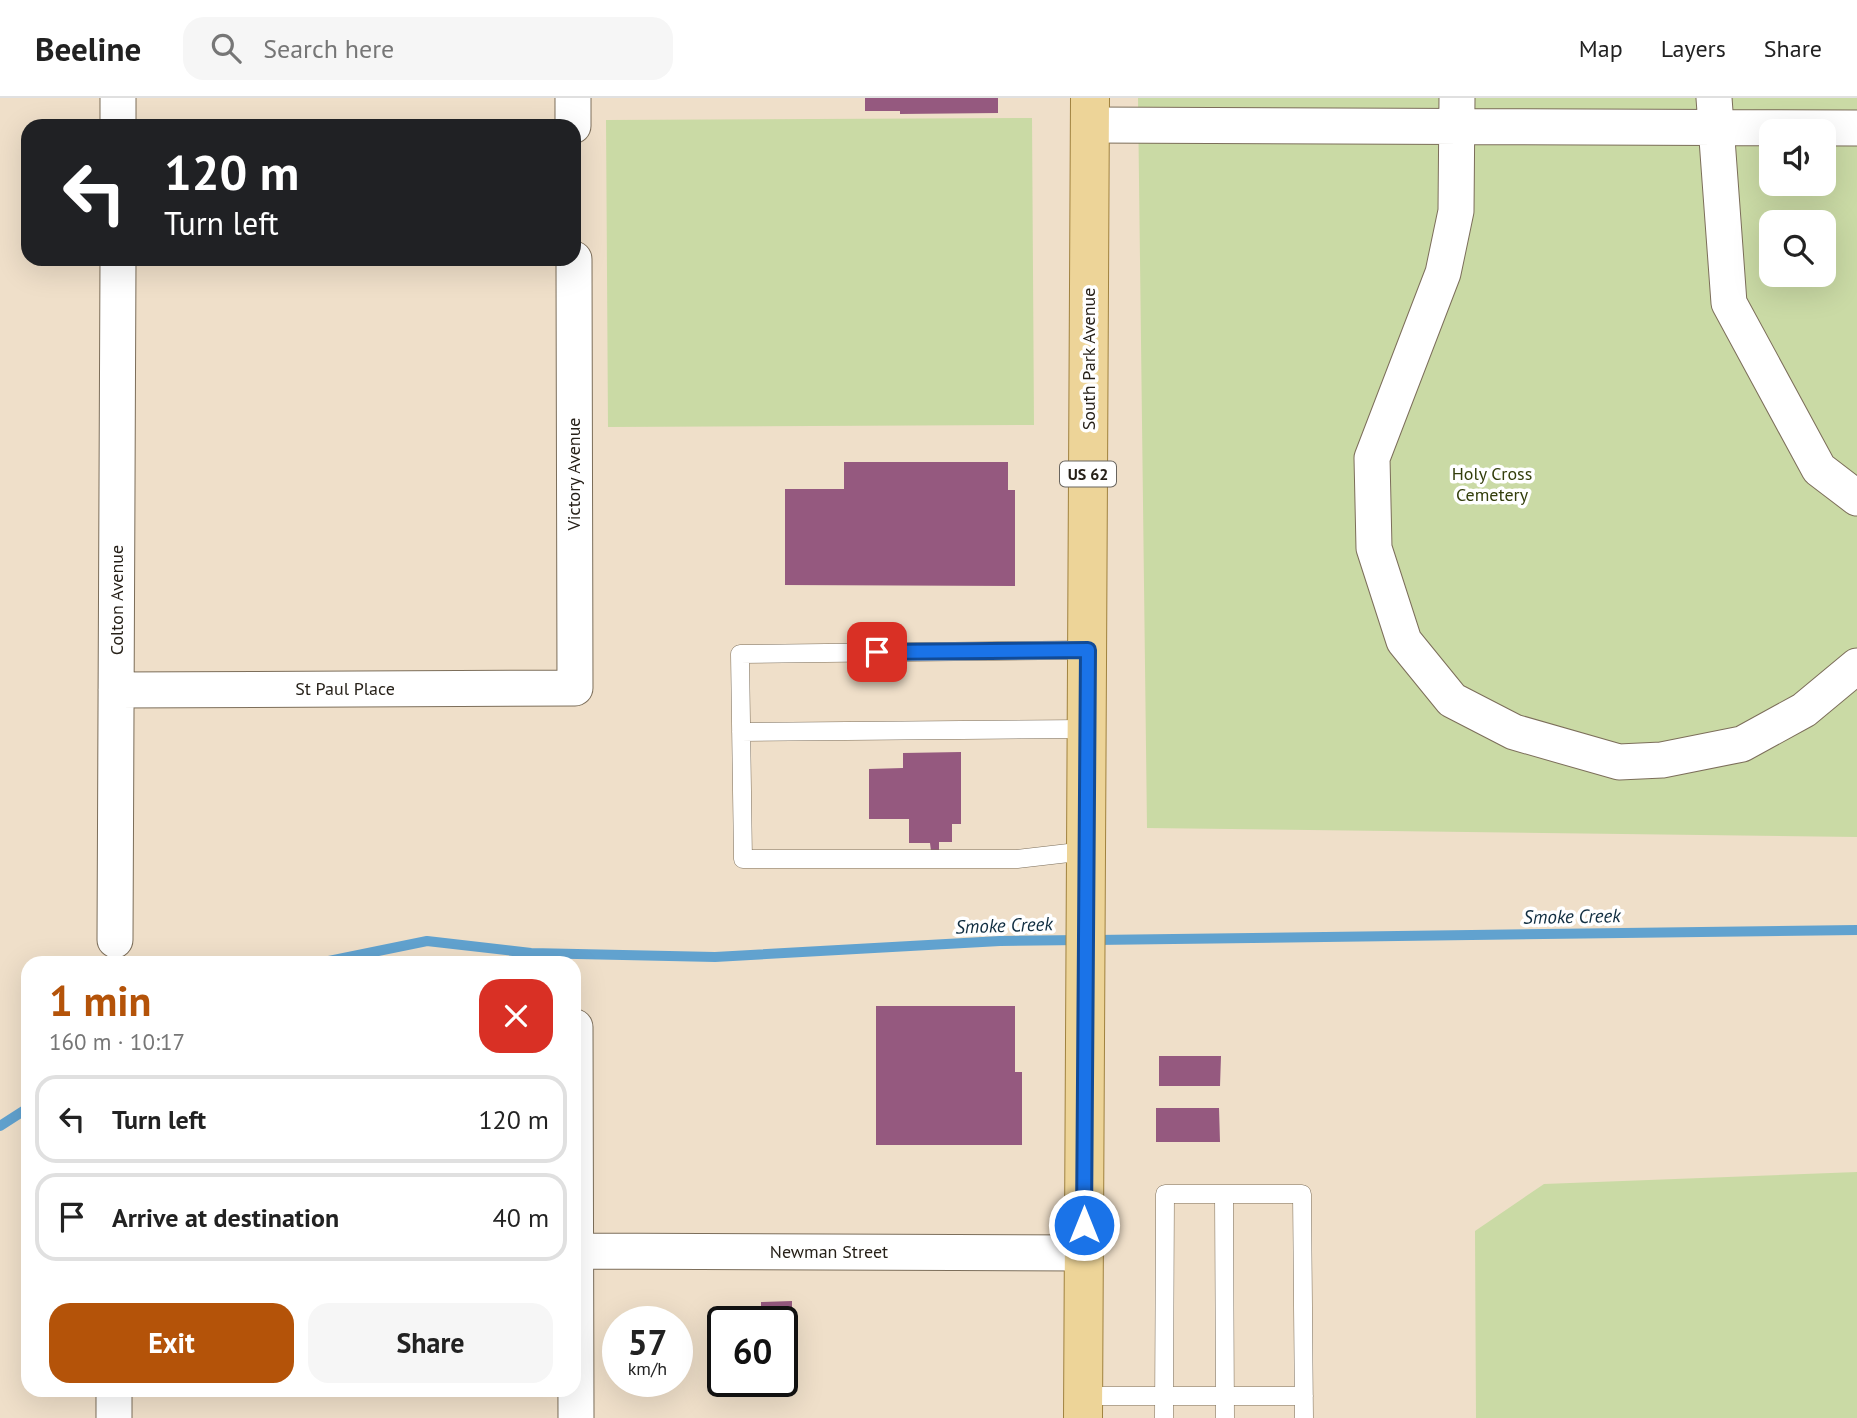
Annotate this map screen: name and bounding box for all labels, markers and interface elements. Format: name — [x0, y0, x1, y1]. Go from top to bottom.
search box — [183, 17, 673, 80]
text: Beeline — [35, 27, 141, 70]
icon: search — [207, 29, 245, 67]
text: Search here — [263, 32, 394, 65]
text: Map — [1579, 33, 1623, 64]
text: Layers — [1661, 33, 1726, 64]
text: Share — [1764, 33, 1822, 64]
map controls — [1759, 119, 1836, 287]
button: sound — [1759, 119, 1836, 196]
text: 120 m — [164, 140, 299, 204]
icon: left — [49, 147, 140, 238]
text: Turn left — [164, 202, 279, 244]
button: search — [1759, 210, 1836, 287]
street label: South Park Avenue — [1077, 288, 1100, 430]
street label: Victory Avenue — [562, 417, 585, 532]
road number: US 62 — [1060, 462, 1116, 486]
park label: Holy Cross Cemetery — [1452, 462, 1532, 506]
street label: Colton Avenue — [105, 545, 128, 655]
pin — [847, 622, 907, 682]
icon: arrive — [858, 633, 896, 671]
street label: St Paul Place — [295, 677, 395, 700]
water label: Smoke Creek — [1523, 903, 1622, 929]
water label: Smoke Creek — [955, 911, 1055, 939]
text: 1 min — [49, 973, 151, 1028]
button: close — [479, 979, 553, 1053]
text: 160 m · 10:17 — [49, 1027, 185, 1056]
icon: left — [53, 1100, 91, 1138]
text: Turn left — [112, 1103, 206, 1136]
text: 120 m — [478, 1103, 549, 1136]
position arrow — [1047, 1188, 1121, 1262]
icon: arrive — [53, 1198, 91, 1236]
text: Arrive at destination — [112, 1201, 339, 1234]
text: 40 m — [493, 1201, 549, 1234]
street label: Newman Street — [770, 1240, 888, 1263]
button: Exit — [49, 1303, 294, 1383]
button: Share — [308, 1303, 553, 1383]
speed limit sign: 60 — [707, 1306, 798, 1397]
text: 57 — [628, 1319, 667, 1365]
text: km/h — [628, 1357, 667, 1380]

